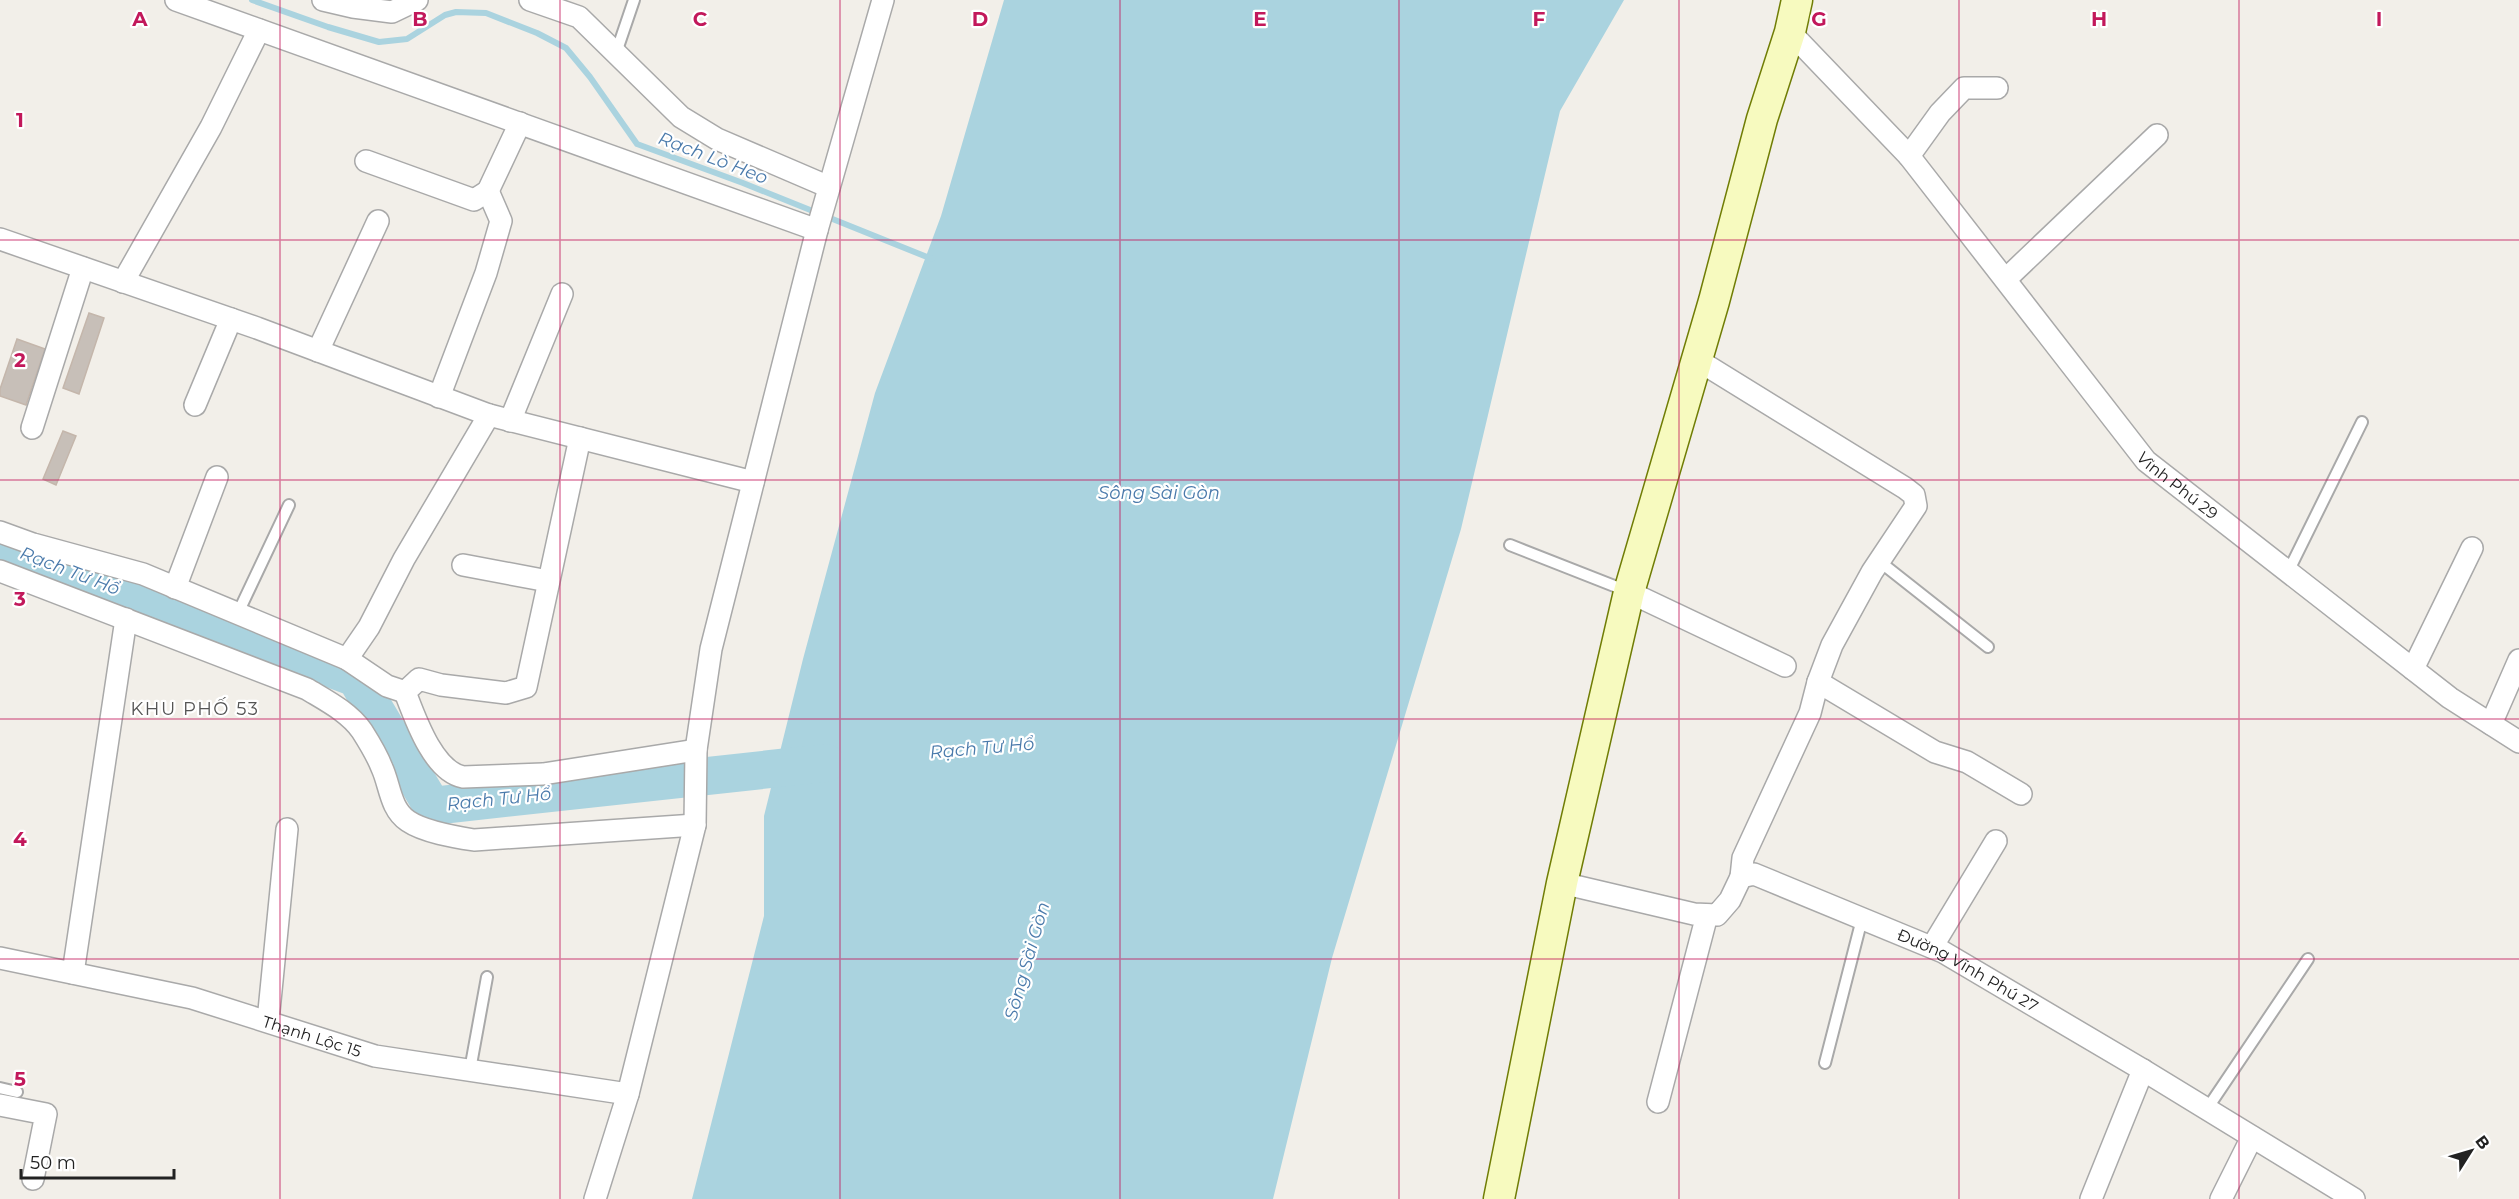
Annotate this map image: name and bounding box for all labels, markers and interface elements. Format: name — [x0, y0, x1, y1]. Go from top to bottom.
text: A — [131, 7, 148, 31]
text: B — [412, 7, 428, 31]
text: C — [693, 7, 708, 31]
text: D — [972, 7, 988, 31]
text: E — [1253, 7, 1267, 31]
text: F — [1533, 7, 1546, 31]
text: G — [1811, 7, 1827, 31]
text: H — [2091, 7, 2107, 31]
text: I — [2376, 7, 2382, 31]
text: 1 — [16, 108, 24, 132]
water label: Rạch Lò Heo — [655, 127, 771, 189]
text: 2 — [14, 348, 26, 372]
street label: Vĩnh Phú 29 — [2133, 448, 2222, 523]
water label: Sông Sài Gòn — [1098, 482, 1220, 504]
water label: Rạch Tư Hổ — [17, 542, 123, 600]
text: 3 — [13, 587, 26, 611]
district label: KHU PHỐ 53 — [131, 697, 259, 720]
water label: Rạch Tư Hổ — [929, 732, 1035, 764]
water label: Rạch Tư Hổ — [446, 783, 552, 815]
text: 4 — [13, 827, 27, 851]
water label: Sông Sài Gòn — [1000, 899, 1054, 1023]
street label: Đường Vĩnh Phú 27 — [1895, 925, 2042, 1016]
street label: Thạnh Lộc 15 — [260, 1011, 364, 1061]
text: 5 — [14, 1067, 26, 1091]
north arrow — [2441, 1121, 2501, 1181]
text: B — [2471, 1132, 2494, 1153]
scale bar — [21, 1142, 174, 1180]
text: 50 m — [30, 1152, 76, 1174]

